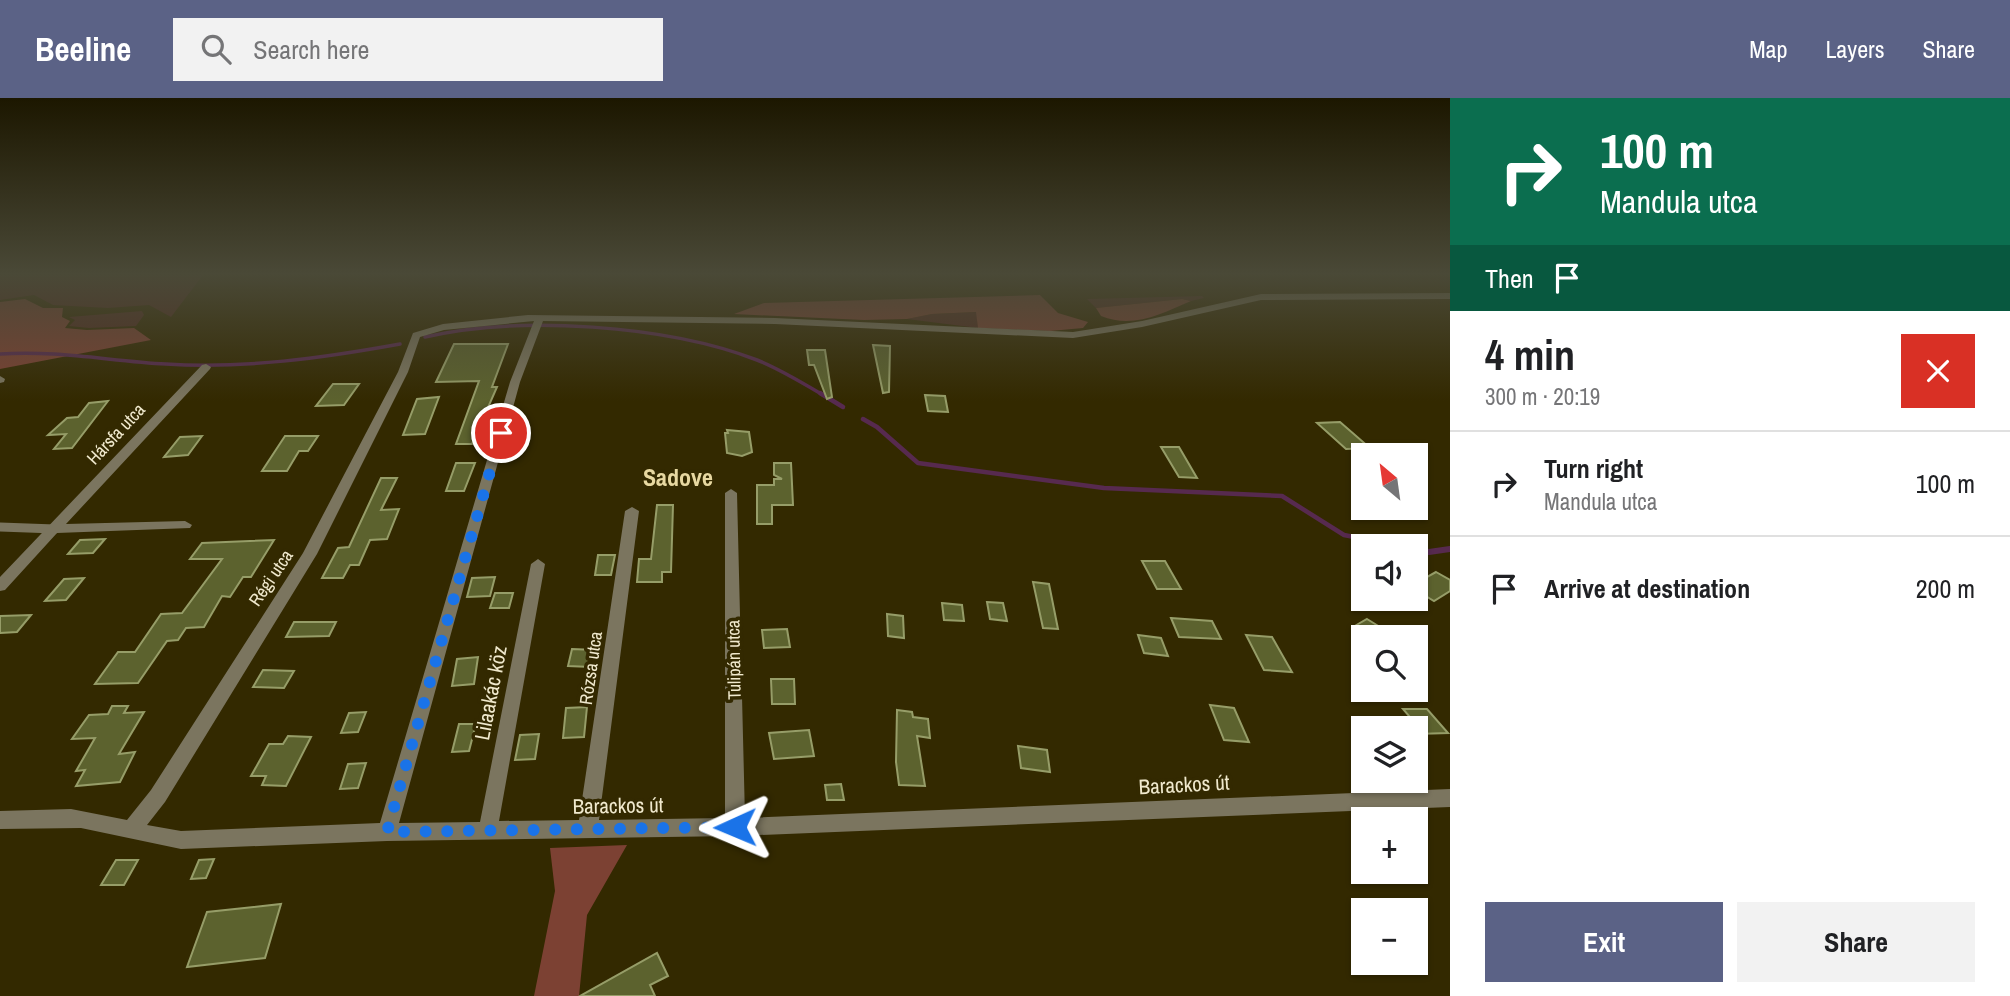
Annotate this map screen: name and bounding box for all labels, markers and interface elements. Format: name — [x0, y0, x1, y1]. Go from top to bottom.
search box — [173, 18, 663, 81]
text: Beeline — [35, 27, 131, 71]
icon: search — [197, 30, 235, 68]
text: Search here — [253, 32, 369, 67]
text: Map — [1749, 33, 1787, 65]
text: Layers — [1825, 33, 1884, 65]
text: Share — [1922, 33, 1975, 65]
text: 100 m — [1600, 117, 1714, 183]
icon: right — [1485, 126, 1576, 217]
text: Mandula utca — [1600, 180, 1758, 223]
icon: arrive — [1548, 259, 1586, 297]
text: Then — [1485, 261, 1534, 296]
text: 4 min — [1485, 327, 1575, 383]
button: close — [1901, 334, 1975, 408]
text: 300 m · 20:19 — [1485, 381, 1600, 412]
street label: Hársfa utca — [81, 398, 151, 470]
pin — [471, 403, 531, 463]
icon: arrive — [482, 414, 520, 452]
north arrow — [1351, 443, 1428, 520]
map controls — [1351, 443, 1428, 975]
text: Turn right — [1544, 451, 1643, 486]
district label: Sadove — [643, 461, 713, 493]
icon: right — [1485, 465, 1523, 503]
text: 100 m — [1916, 466, 1975, 501]
text: Mandula utca — [1544, 486, 1657, 517]
button: sound — [1351, 534, 1428, 611]
street label: Régi utca — [243, 545, 299, 611]
icon: arrive — [1485, 570, 1523, 608]
text: Arrive at destination — [1544, 571, 1750, 606]
text: 200 m — [1916, 571, 1975, 606]
street label: Tulipán utca — [720, 620, 747, 700]
button: search — [1351, 625, 1428, 702]
street label: Rózsa utca — [573, 630, 608, 706]
street label: Lilaakác köz — [467, 643, 514, 743]
button: layers — [1351, 716, 1428, 793]
street label: Barackos út — [1138, 768, 1230, 801]
street label: Barackos út — [572, 790, 664, 821]
position arrow — [698, 790, 772, 864]
button: + — [1351, 807, 1428, 884]
button: − — [1351, 898, 1428, 975]
button: Exit — [1485, 902, 1723, 982]
button: Share — [1737, 902, 1975, 982]

